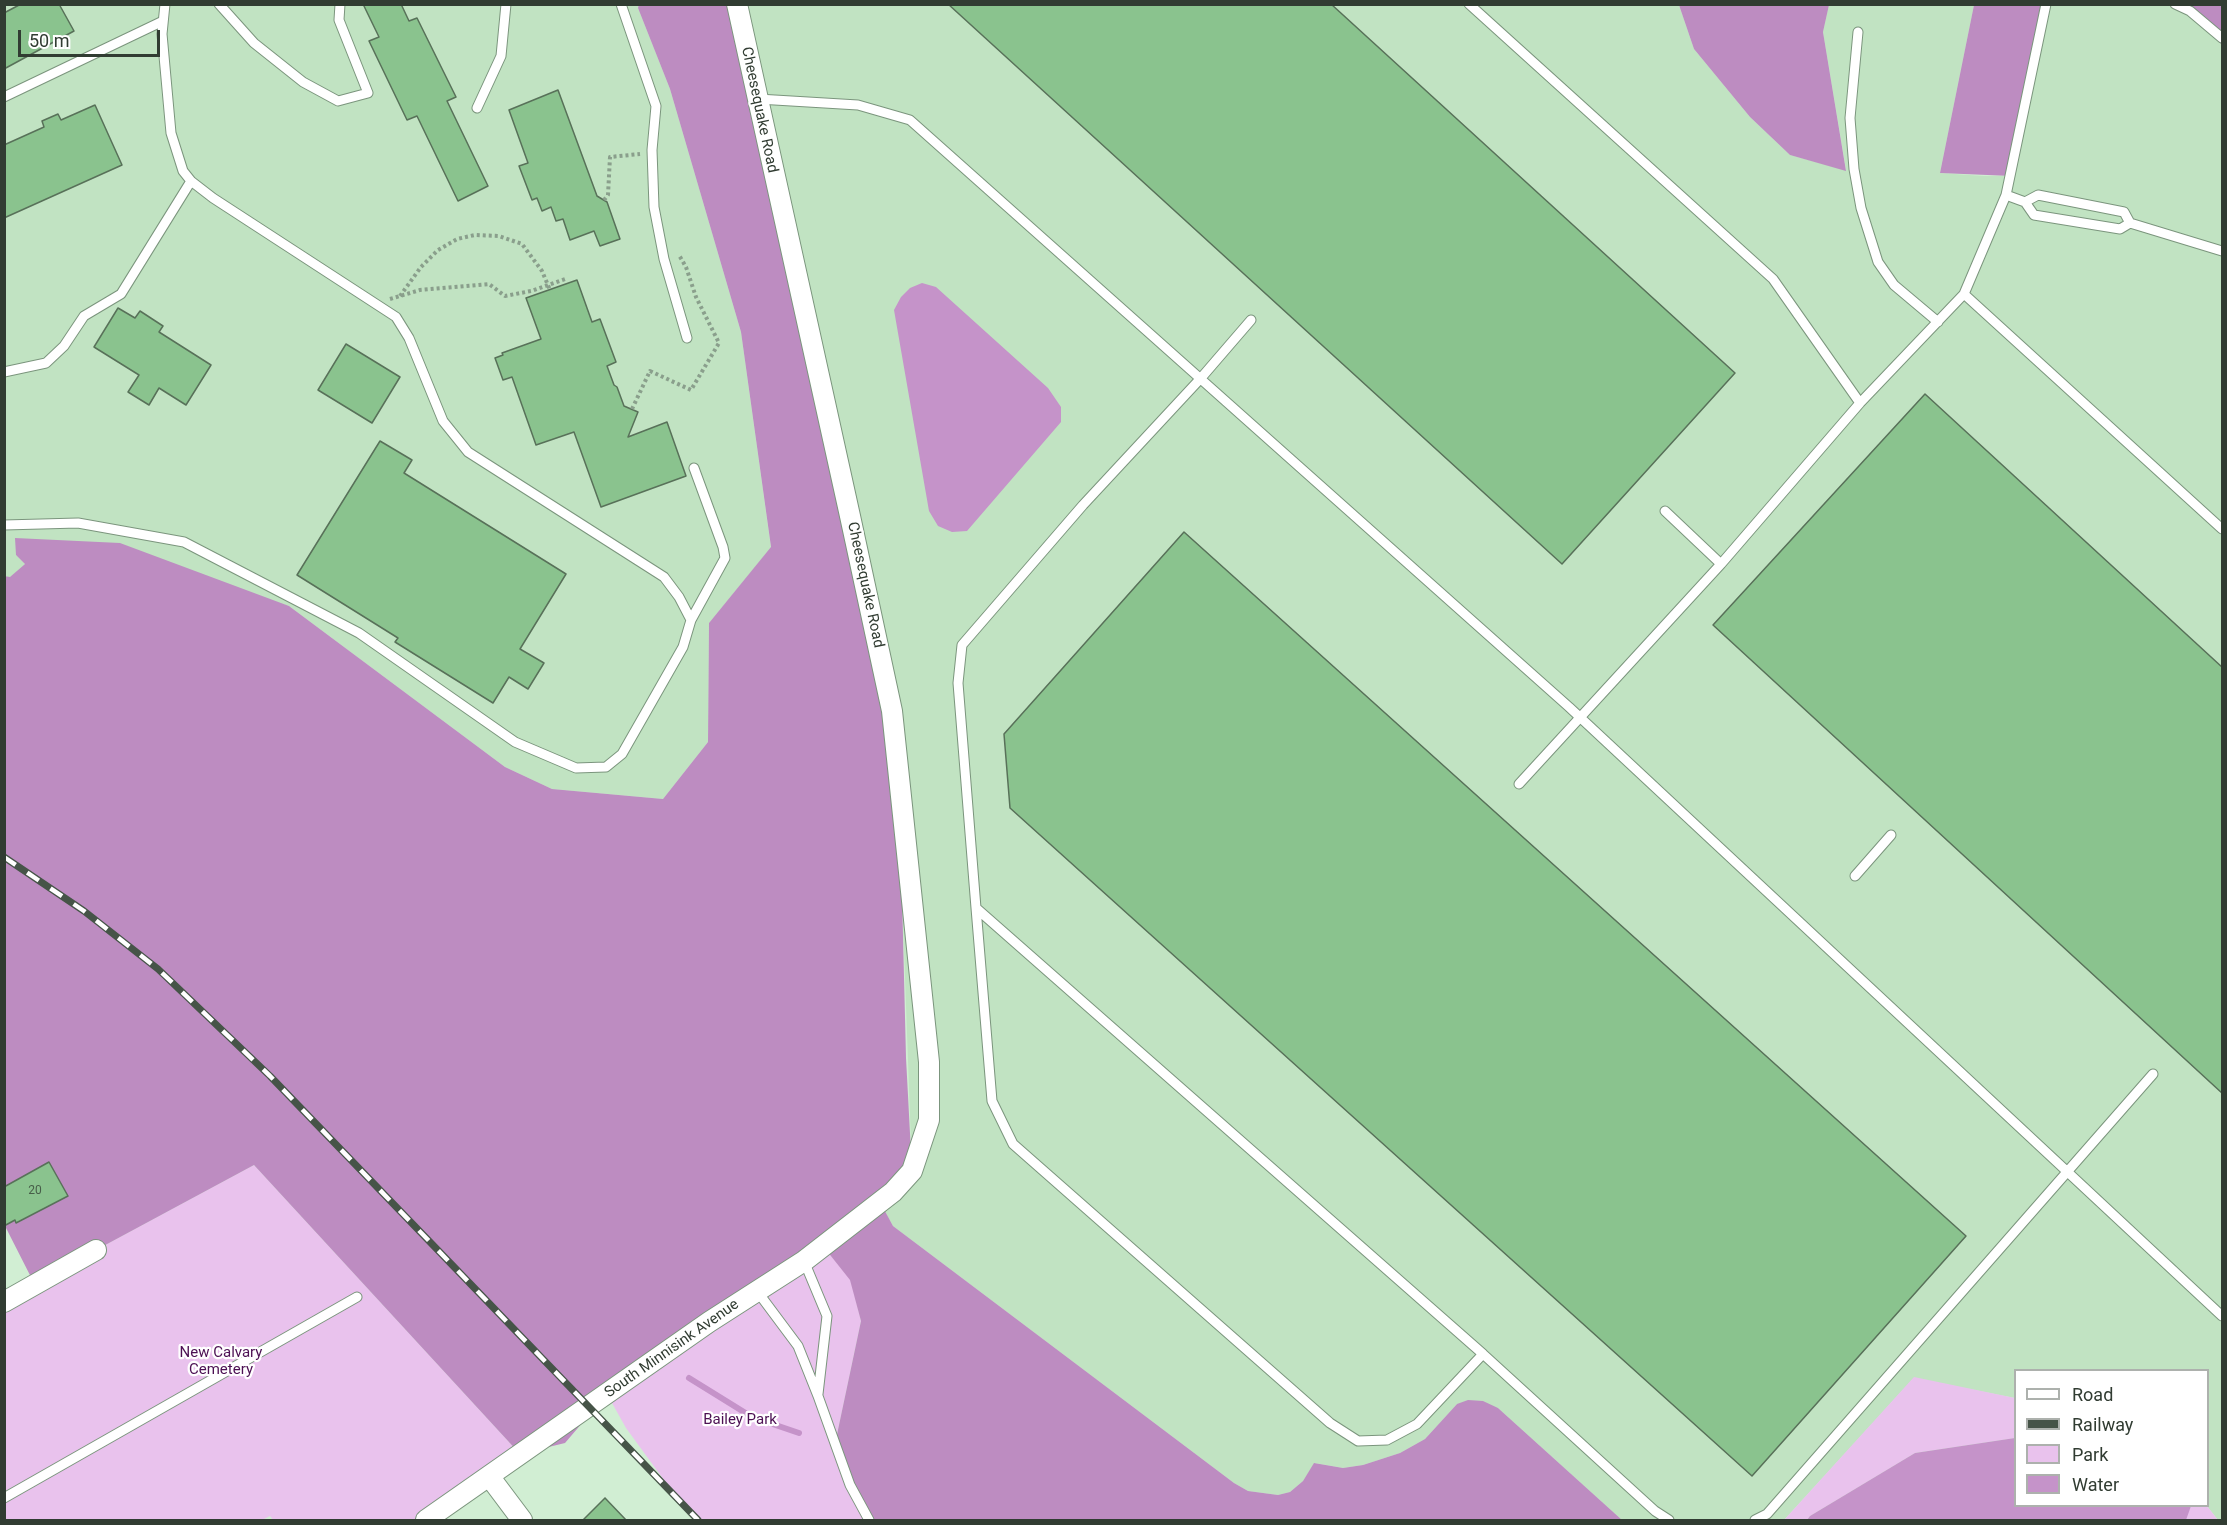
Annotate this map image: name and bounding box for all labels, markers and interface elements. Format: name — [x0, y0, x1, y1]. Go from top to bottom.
scale bar — [21, 18, 164, 56]
text: 50 m — [29, 30, 69, 51]
street label: Cheesequake Road — [737, 45, 781, 175]
street label: Cheesequake Road — [843, 520, 887, 650]
house number: 20 — [28, 1184, 42, 1198]
street label: South Minnisink Avenue — [601, 1296, 743, 1402]
park label: New Calvary Cemetery — [180, 1344, 262, 1379]
legend — [2014, 1369, 2209, 1507]
text: Road — [2072, 1384, 2113, 1405]
park label: Bailey Park — [703, 1411, 777, 1429]
text: Railway — [2072, 1414, 2133, 1435]
text: Park — [2072, 1444, 2108, 1465]
text: Water — [2072, 1474, 2119, 1495]

